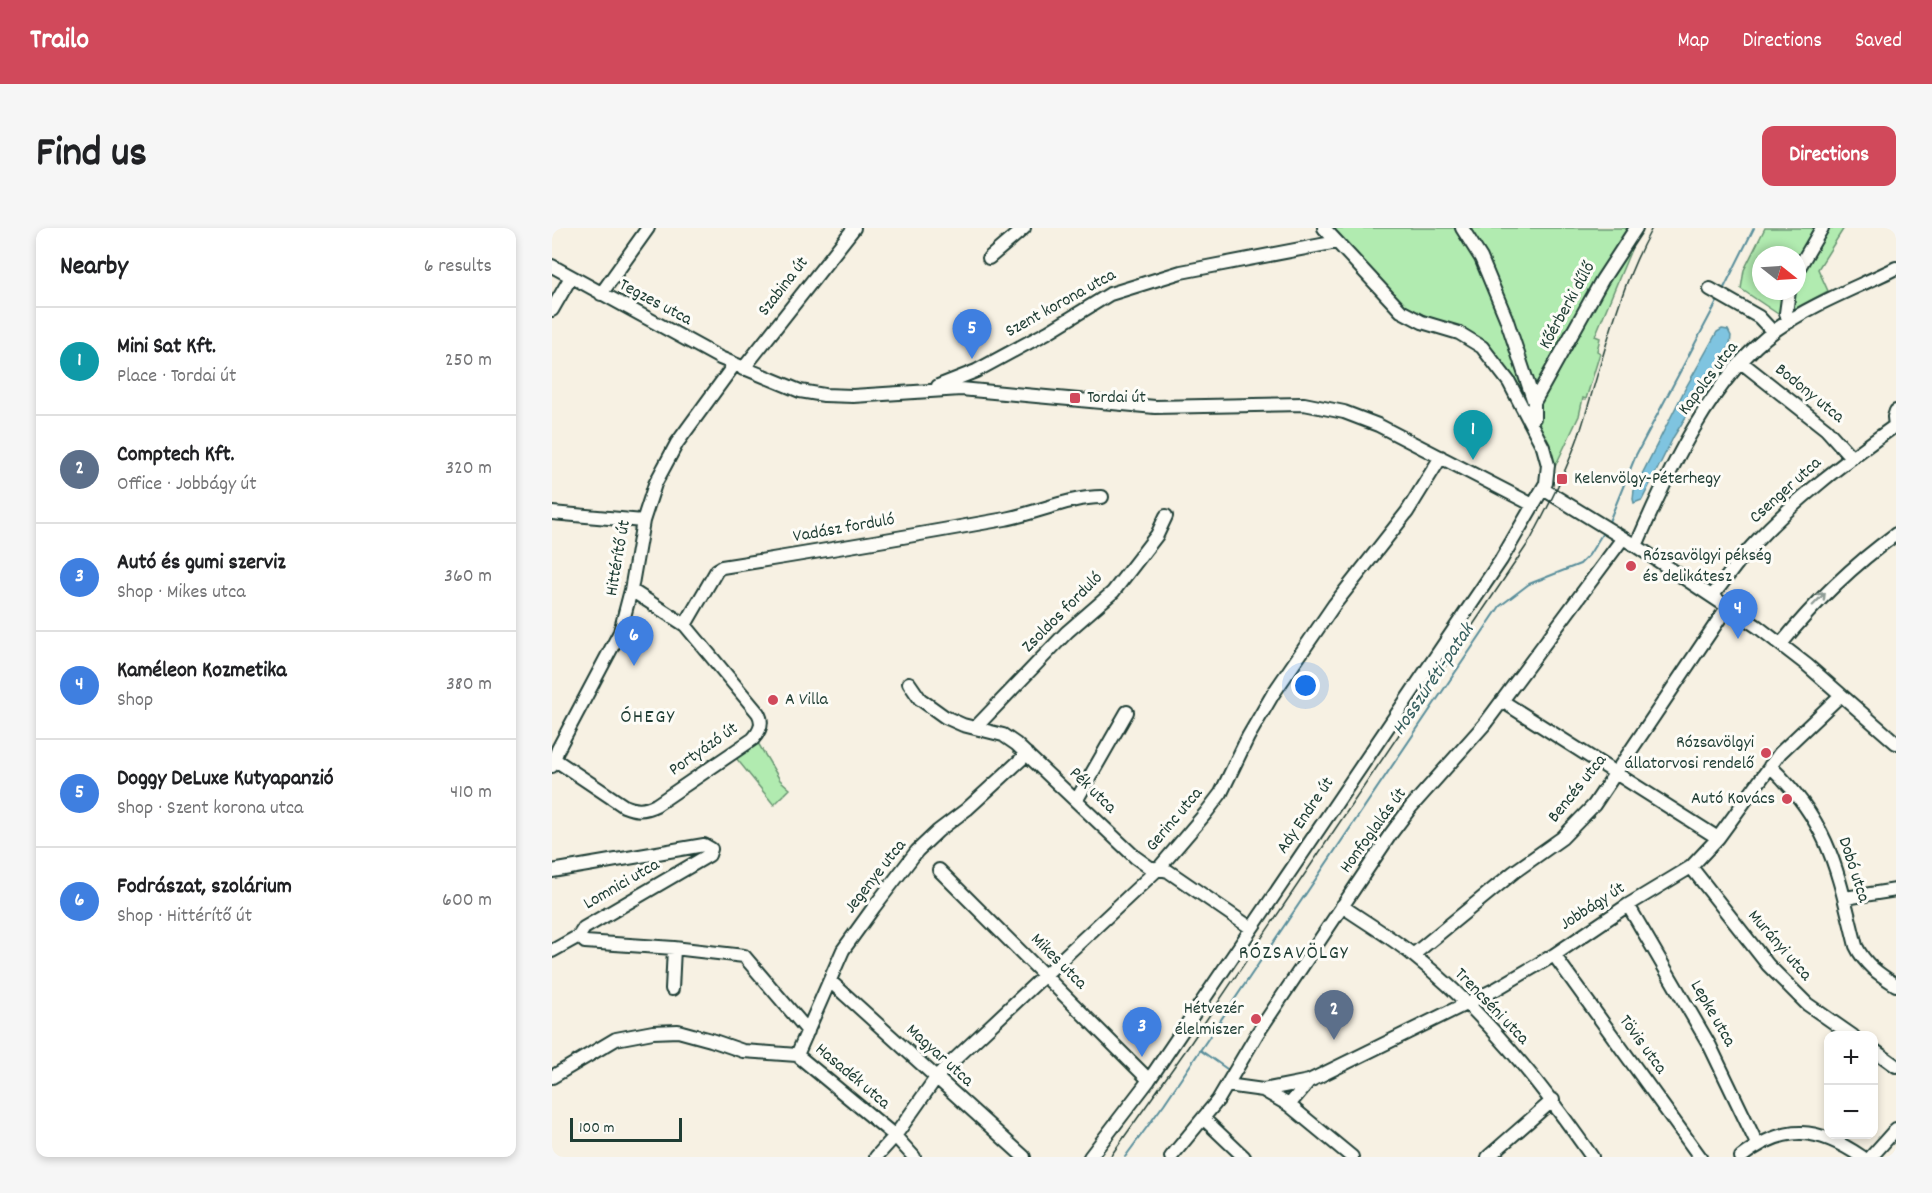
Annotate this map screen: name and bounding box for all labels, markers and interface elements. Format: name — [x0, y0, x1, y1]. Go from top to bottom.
text: Trailo — [30, 22, 89, 62]
text: Map — [1678, 27, 1709, 57]
text: Directions — [1742, 27, 1822, 57]
text: Saved — [1855, 27, 1902, 57]
text: Find us — [36, 126, 147, 186]
button: Directions — [1762, 126, 1896, 186]
north arrow — [1752, 246, 1806, 300]
text: Nearby — [60, 249, 128, 286]
street label: Szabina út — [753, 252, 815, 322]
text: 6 results — [424, 253, 492, 281]
street label: Kőérberki dűlő — [1534, 257, 1603, 354]
street label: Szent korona utca — [1001, 263, 1121, 345]
street label: Tegzes utca — [614, 273, 696, 333]
pin: 5 — [952, 310, 992, 359]
text: Mini Sat Kft. — [117, 332, 216, 363]
street label: Kapolcs utca — [1673, 337, 1745, 421]
text: 1 — [77, 347, 82, 375]
text: 250 m — [445, 347, 492, 375]
street label: Bodony utca — [1769, 358, 1849, 430]
text: Place · Tordai út — [117, 363, 236, 391]
place label: Tordai út — [1087, 386, 1146, 411]
marker: Tordai út — [1068, 391, 1082, 405]
pin: 1 — [1454, 410, 1492, 460]
text: Comptech Kft. — [117, 440, 234, 471]
street label: Csenger utca — [1744, 451, 1828, 530]
text: 2 — [75, 455, 84, 483]
text: 320 m — [445, 455, 492, 483]
place label: Kelenvölgy-Péterhegy — [1574, 467, 1721, 492]
text: Office · Jobbágy út — [117, 471, 257, 499]
marker: Kelenvölgy-Péterhegy — [1555, 472, 1569, 486]
street label: Vadász forduló — [791, 508, 897, 550]
street label: Hittérítő út — [600, 518, 638, 598]
place label: Rózsavölgyi pékség és delikátesz — [1643, 544, 1772, 590]
text: Autó és gumi szerviz — [117, 548, 286, 579]
marker: Rózsavölgyi pékség és delikátesz — [1624, 559, 1638, 573]
text: 3 — [75, 563, 84, 591]
text: 360 m — [444, 563, 492, 591]
street label: Zsoldos forduló — [1017, 567, 1109, 659]
text: Shop · Mikes utca — [117, 579, 246, 607]
pin: 4 — [1718, 590, 1758, 639]
one-way arrow — [1812, 592, 1826, 607]
pin: 6 — [614, 616, 653, 666]
water label: Hosszúréti-patak — [1386, 617, 1483, 742]
text: Kaméleon Kozmetika — [117, 656, 287, 687]
text: 4 — [75, 671, 84, 699]
text: 380 m — [446, 671, 492, 699]
your location — [1291, 671, 1320, 700]
text: Shop — [117, 687, 153, 715]
place label: A Villa — [785, 688, 828, 713]
marker: A Villa — [766, 693, 780, 707]
district label: ÓHEGY — [620, 704, 676, 732]
street label: Portyázó út — [664, 717, 744, 783]
place label: Rózsavölgyi állatorvosi rendelő — [1625, 731, 1755, 777]
marker: Rózsavölgyi állatorvosi rendelő — [1759, 746, 1773, 760]
street label: Bencés utca — [1543, 749, 1614, 829]
street label: Pék utca — [1063, 762, 1122, 820]
text: Doggy DeLuxe Kutyapanzió — [117, 764, 334, 795]
street label: Ady Endre út — [1271, 772, 1341, 859]
text: 5 — [75, 779, 84, 807]
text: 410 m — [450, 779, 492, 807]
street label: Gerinc utca — [1141, 782, 1210, 857]
street label: Honfoglalás út — [1335, 783, 1414, 879]
place label: Autó Kovács — [1691, 787, 1775, 812]
marker: Autó Kovács — [1780, 792, 1794, 806]
text: Shop · Szent korona utca — [117, 795, 303, 823]
street label: Jegenye utca — [839, 834, 913, 919]
street label: Dobó utca — [1831, 834, 1875, 906]
street label: Lomnici utca — [579, 853, 665, 917]
text: Fodrászat, szolárium — [117, 872, 292, 903]
street label: Jobbágy út — [1556, 876, 1631, 937]
text: 6 — [75, 887, 84, 915]
text: 600 m — [442, 887, 492, 915]
text: Shop · Hittérítő út — [117, 903, 252, 931]
street label: Murányi utca — [1741, 905, 1817, 987]
street label: Mikes utca — [1024, 928, 1092, 996]
district label: RÓZSAVÖLGY — [1239, 940, 1349, 968]
street label: Trencséni utca — [1448, 963, 1535, 1052]
street label: Lepke utca — [1683, 976, 1741, 1052]
pin: 2 — [1314, 990, 1354, 1040]
place label: Hétvezér élelmiszer — [1175, 997, 1244, 1043]
pin: 3 — [1122, 1008, 1162, 1057]
street label: Tövis utca — [1612, 1010, 1672, 1080]
marker: Hétvezér élelmiszer — [1249, 1012, 1263, 1026]
street label: Magyar utca — [900, 1019, 979, 1094]
map controls — [1824, 1031, 1878, 1139]
button: + — [1824, 1031, 1878, 1085]
street label: Hasadék utca — [809, 1038, 895, 1116]
button: − — [1824, 1085, 1878, 1139]
scale bar — [570, 1115, 682, 1142]
text: 100 m — [579, 1117, 615, 1140]

